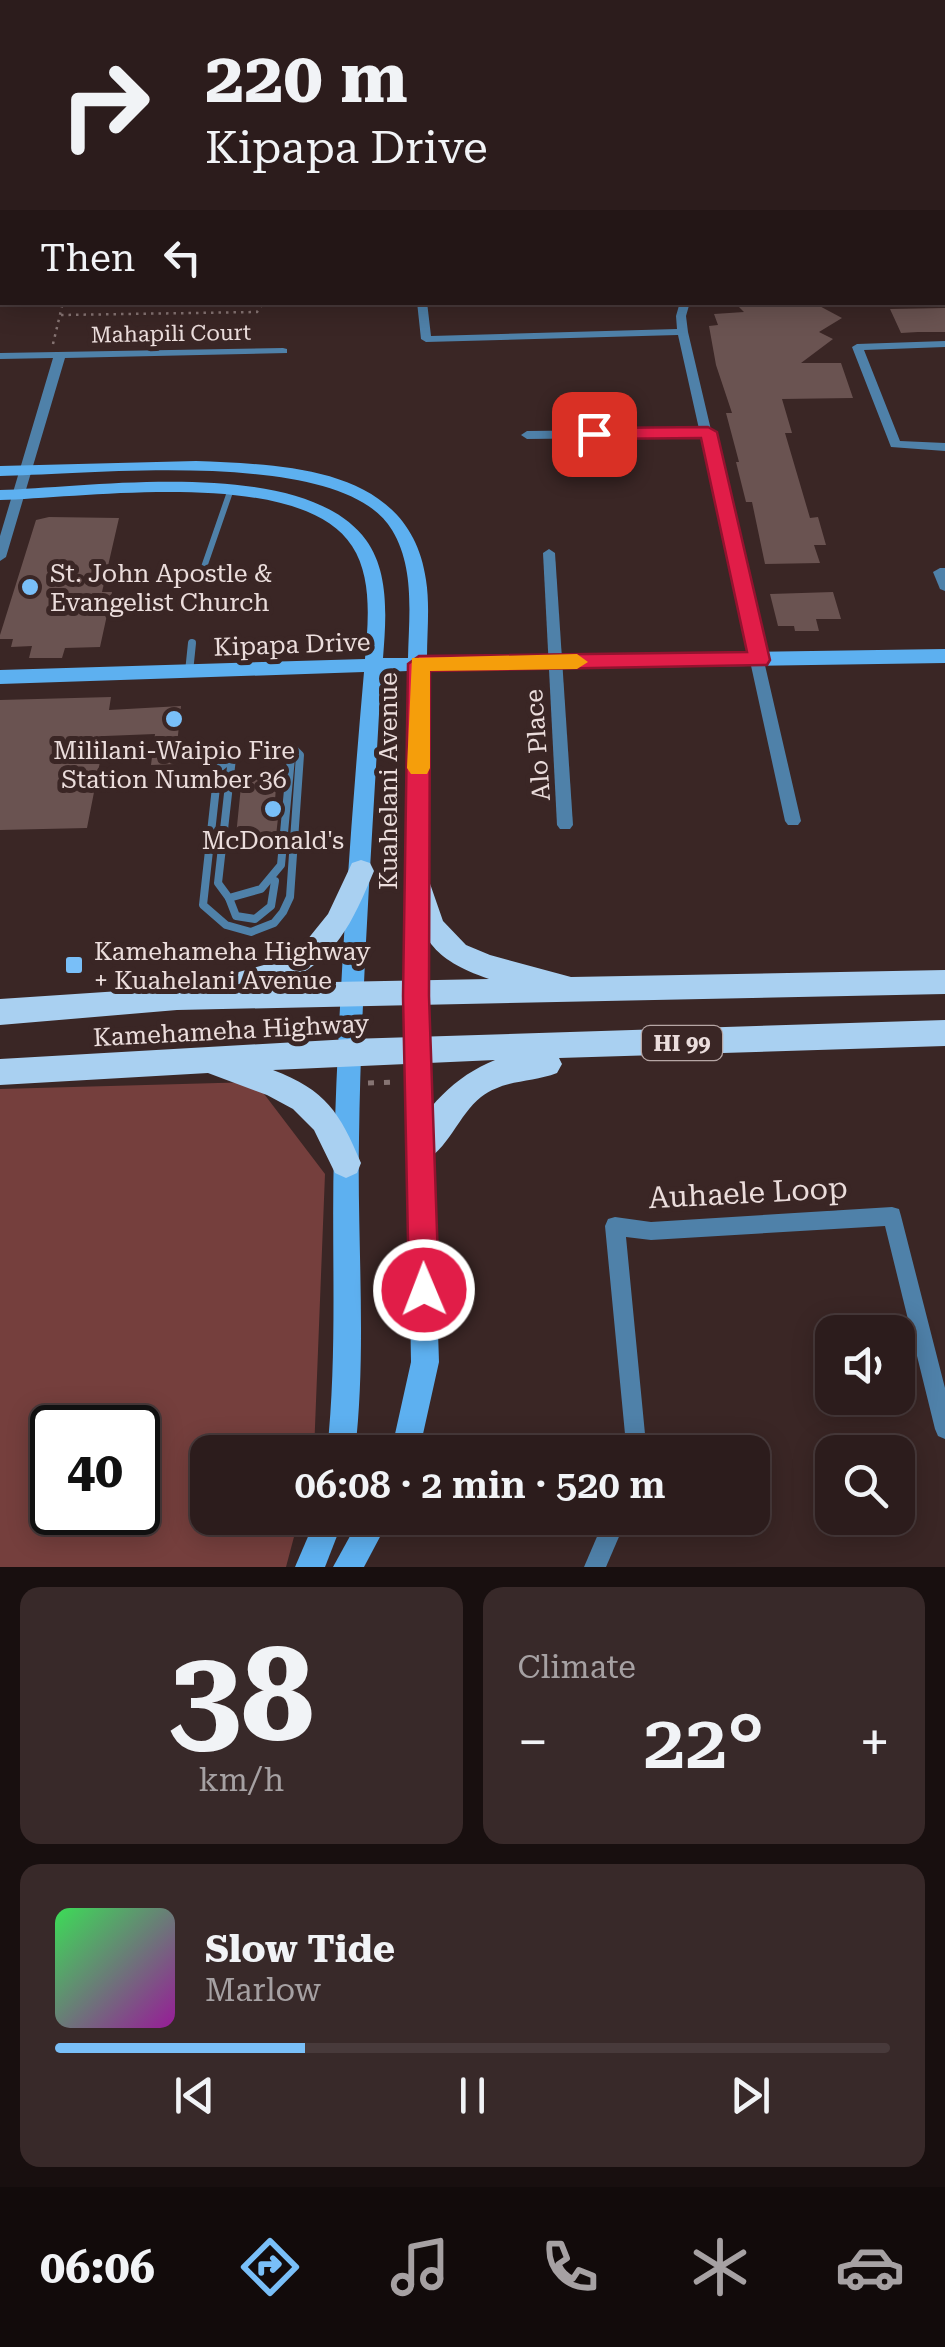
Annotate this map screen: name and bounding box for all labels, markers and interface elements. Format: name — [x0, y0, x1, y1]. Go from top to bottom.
text: 220 m — [205, 37, 408, 119]
icon: right — [40, 40, 170, 170]
text: Kipapa Drive — [205, 121, 488, 174]
icon: left — [155, 230, 210, 285]
text: Then — [40, 236, 135, 280]
street label: Mahapili Court — [91, 320, 251, 347]
pin — [552, 392, 637, 477]
icon: arrive — [567, 407, 622, 462]
place label: St. John Apostle & Evangelist Church — [50, 559, 272, 617]
marker: St. John Apostle & Evangelist Church — [19, 576, 41, 598]
street label: Kipapa Drive — [213, 627, 371, 662]
street label: Kuahelani Avenue — [374, 672, 403, 890]
street label: Alo Place — [519, 688, 556, 802]
marker: Mililani-Waipio Fire Station Number 36 — [163, 708, 185, 730]
place label: Mililani-Waipio Fire Station Number 36 — [53, 736, 295, 794]
marker: McDonald's — [262, 798, 284, 820]
place label: McDonald's — [202, 826, 344, 855]
place label: Kamehameha Highway + Kuahelani Avenue — [94, 937, 371, 995]
marker: Kamehameha Highway + Kuahelani Avenue — [63, 954, 85, 976]
street label: Kamehameha Highway — [92, 1009, 370, 1052]
road number: HI 99 — [642, 1026, 722, 1060]
street label: Auhaele Loop — [647, 1170, 848, 1215]
position arrow — [372, 1238, 476, 1342]
map controls — [815, 1315, 915, 1535]
button: sound — [815, 1315, 915, 1415]
speed limit sign: 40 — [30, 1405, 160, 1535]
button: search — [815, 1435, 915, 1535]
text: 06:08 · 2 min · 520 m — [295, 1463, 666, 1507]
text: 38 — [168, 1619, 314, 1772]
text: Climate — [518, 1648, 636, 1686]
text: 22° — [643, 1698, 764, 1786]
text: − — [518, 1710, 548, 1774]
text: + — [859, 1710, 890, 1774]
text: km/h — [198, 1761, 284, 1799]
text: Slow Tide — [205, 1927, 395, 1971]
text: Marlow — [205, 1971, 321, 2009]
icon: previous — [167, 2068, 222, 2123]
icon: pause — [445, 2068, 500, 2123]
icon: next — [723, 2068, 778, 2123]
icon: directions — [235, 2232, 305, 2302]
icon: music — [385, 2232, 455, 2302]
icon: phone — [535, 2232, 605, 2302]
icon: climate — [685, 2232, 755, 2302]
icon: car — [835, 2232, 905, 2302]
text: 06:06 — [40, 2241, 155, 2294]

